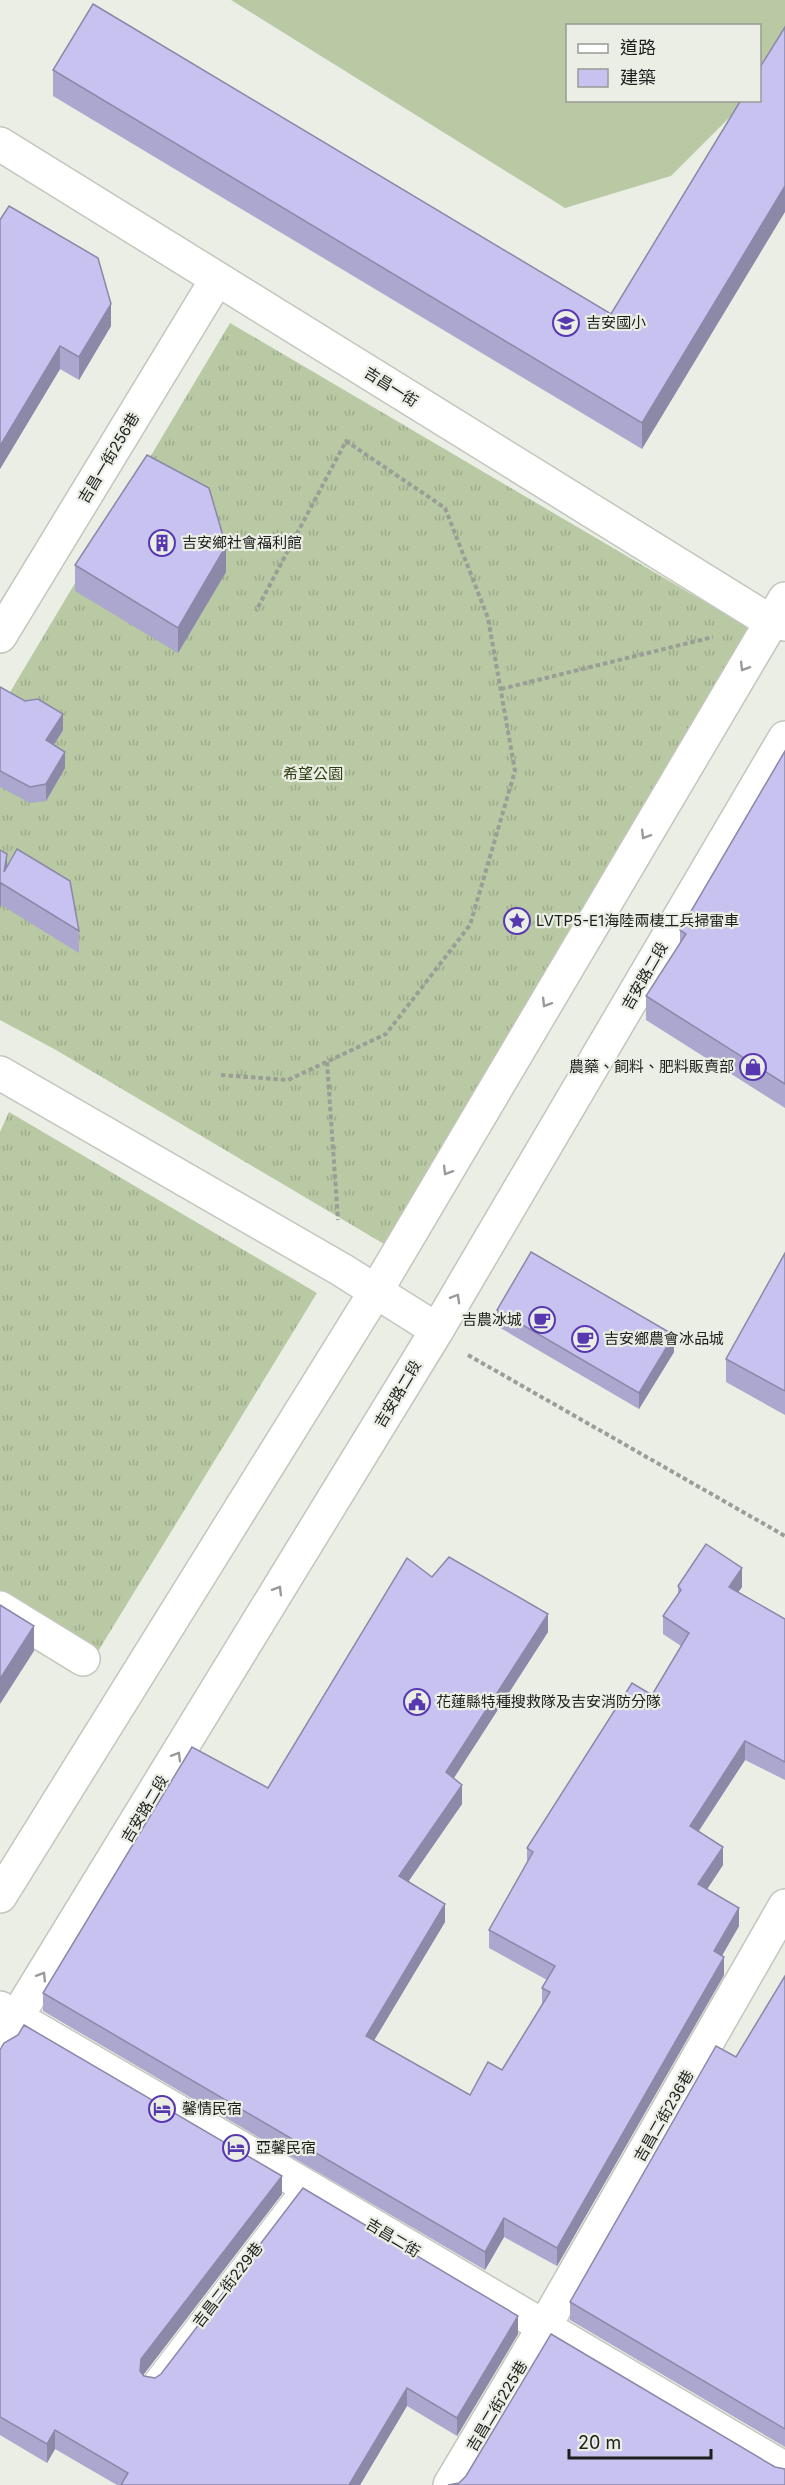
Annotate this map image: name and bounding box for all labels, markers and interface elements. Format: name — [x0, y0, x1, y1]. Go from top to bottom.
legend — [566, 24, 761, 102]
text: 道路 — [620, 37, 656, 58]
text: 建築 — [620, 67, 656, 88]
school or university icon: 吉安國小 — [551, 308, 581, 338]
place label: 吉安國小 — [586, 313, 646, 332]
street label: 吉昌一街 — [361, 363, 422, 411]
street label: 吉昌一街256巷 — [74, 409, 143, 507]
building icon: 吉安鄉社會福利館 — [147, 528, 177, 558]
place label: 吉安鄉社會福利館 — [182, 533, 302, 552]
one-way arrow — [740, 661, 752, 671]
park label: 希望公園 — [283, 764, 343, 783]
one-way arrow — [641, 829, 653, 839]
place icon: LVTP5-E1海陸兩棲工兵掃雷車 — [502, 906, 532, 936]
place label: LVTP5-E1海陸兩棲工兵掃雷車 — [536, 911, 739, 930]
street label: 吉安路二段 — [618, 939, 672, 1013]
one-way arrow — [542, 997, 553, 1007]
shop icon: 農藥、飼料、肥料販賣部 — [738, 1052, 768, 1082]
place label: 農藥、飼料、肥料販賣部 — [569, 1057, 734, 1076]
one-way arrow — [443, 1165, 454, 1175]
one-way arrow — [449, 1294, 461, 1304]
cafe icon: 吉農冰城 — [527, 1305, 557, 1335]
place label: 吉農冰城 — [462, 1310, 522, 1329]
cafe icon: 吉安鄉農會冰品城 — [570, 1324, 600, 1354]
place label: 吉安鄉農會冰品城 — [604, 1329, 724, 1348]
street label: 吉安路二段 — [370, 1357, 425, 1431]
one-way arrow — [271, 1586, 283, 1596]
public building icon: 花蓮縣特種搜救隊及吉安消防分隊 — [402, 1687, 432, 1717]
place label: 花蓮縣特種搜救隊及吉安消防分隊 — [436, 1692, 661, 1711]
one-way arrow — [169, 1752, 181, 1762]
street label: 吉安路二段 — [117, 1772, 172, 1846]
one-way arrow — [34, 1972, 46, 1982]
street label: 吉昌二街236巷 — [630, 2067, 697, 2165]
hotel icon: 馨情民宿 — [147, 2094, 177, 2124]
place label: 馨情民宿 — [182, 2099, 242, 2118]
hotel icon: 亞馨民宿 — [221, 2133, 251, 2163]
place label: 亞馨民宿 — [256, 2138, 316, 2157]
street label: 吉昌二街 — [363, 2214, 424, 2261]
street label: 吉昌二街229巷 — [189, 2238, 267, 2331]
street label: 吉昌二街225巷 — [462, 2357, 531, 2455]
scale bar — [569, 2422, 712, 2460]
text: 20 m — [578, 2432, 621, 2453]

